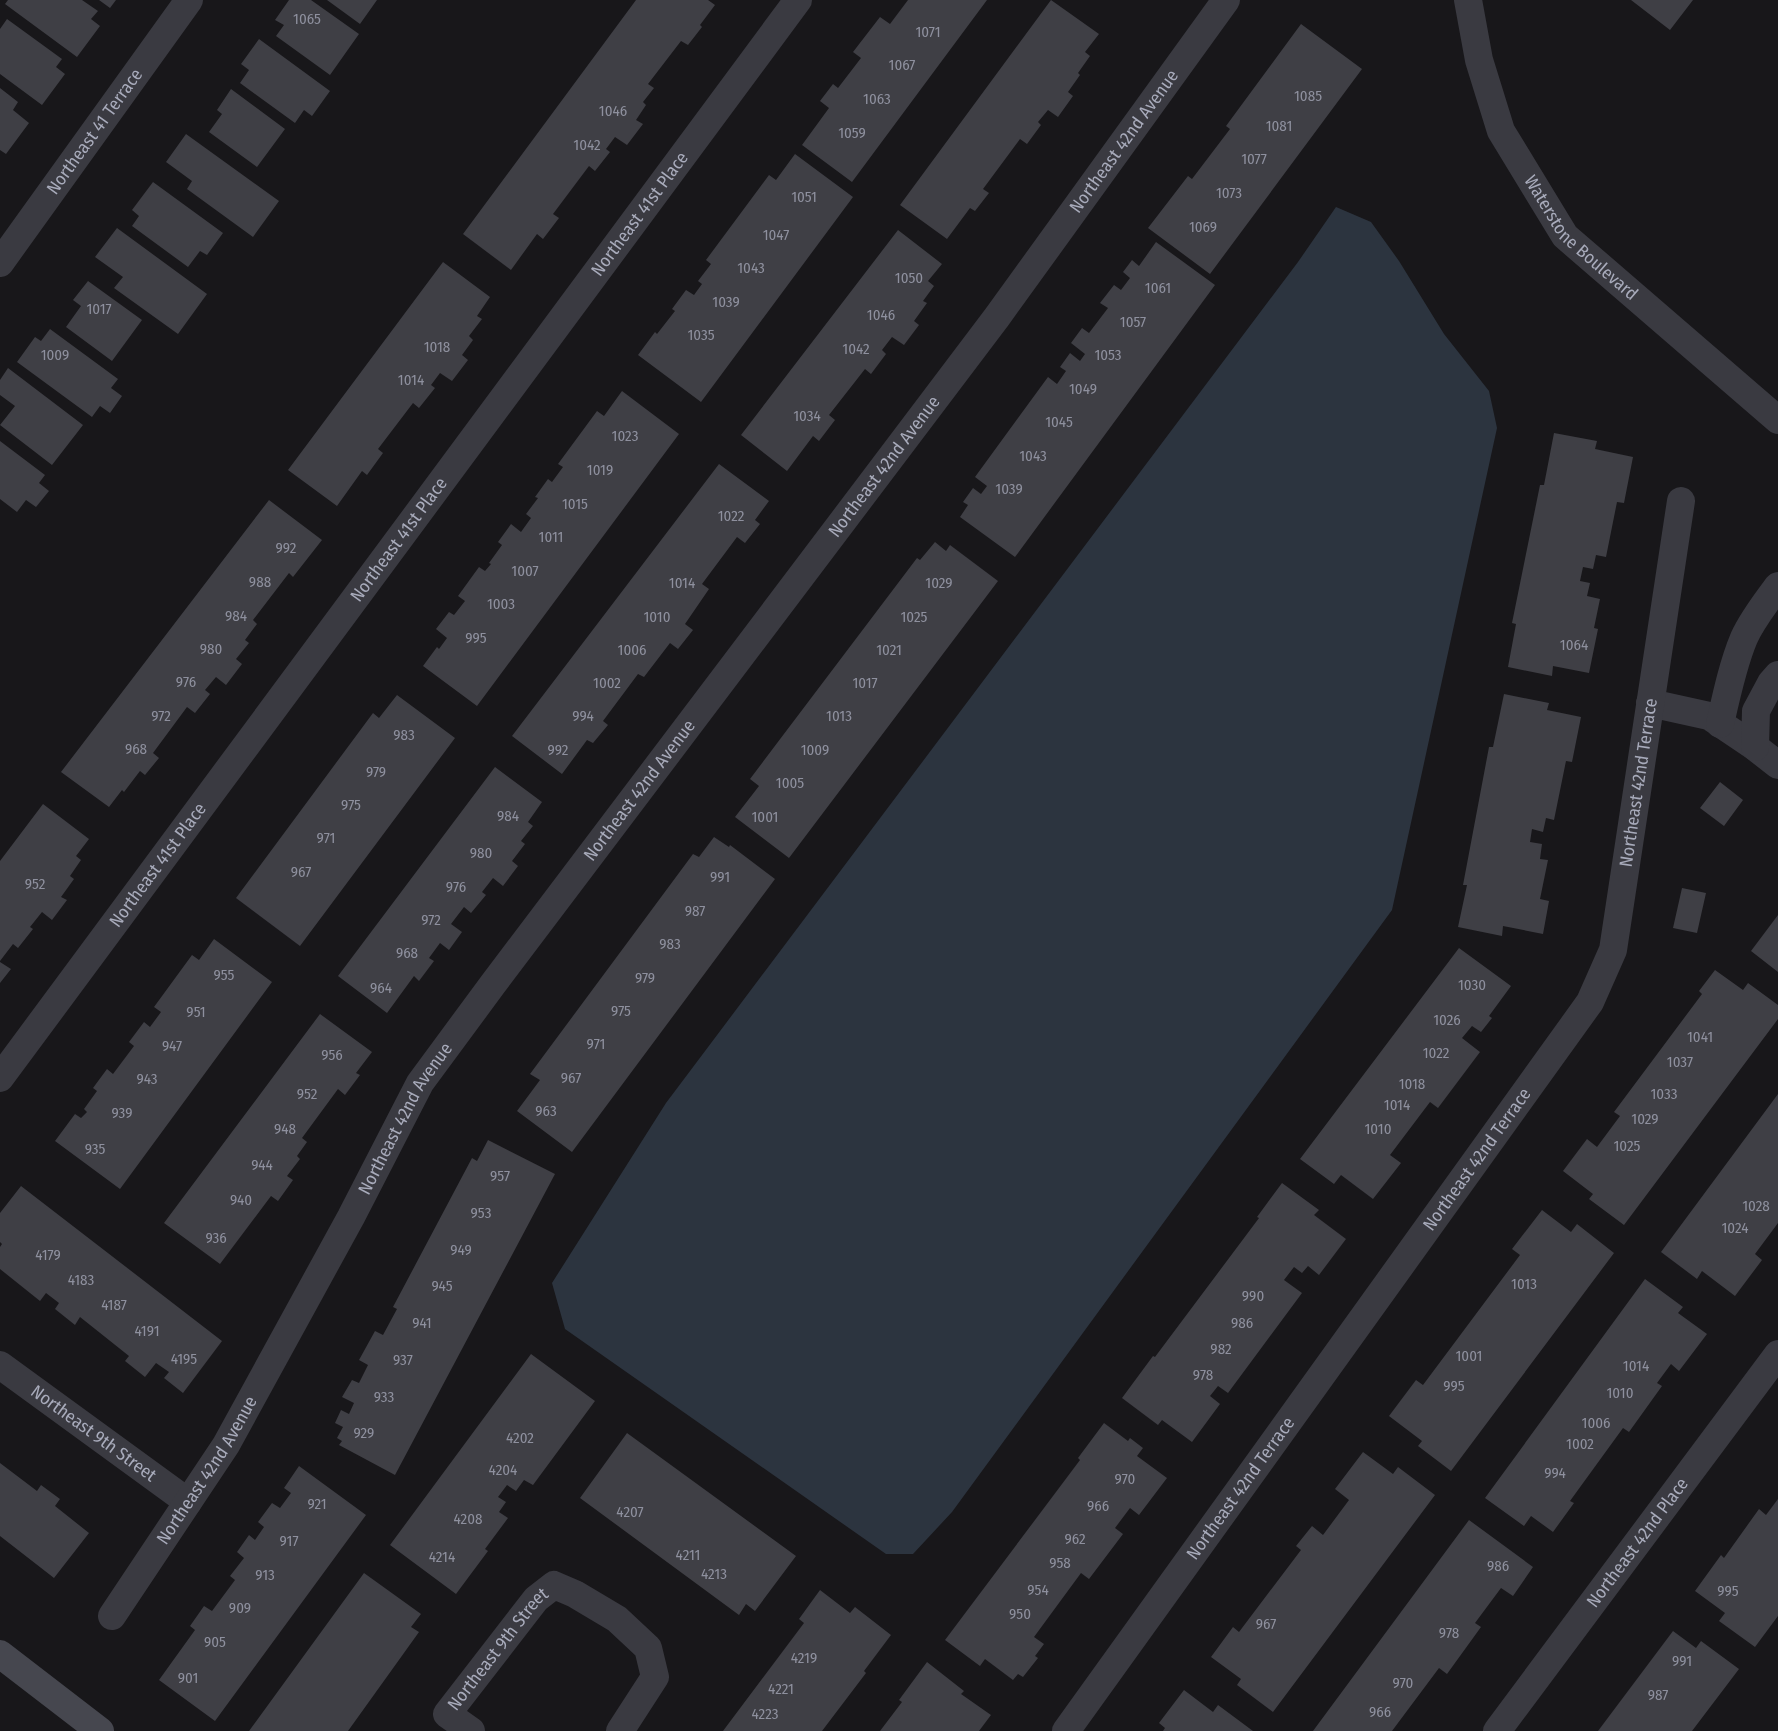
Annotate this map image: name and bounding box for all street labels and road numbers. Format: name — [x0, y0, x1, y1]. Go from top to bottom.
street label: Northeast 41 Terrace — [42, 64, 147, 199]
street label: Northeast 42nd Avenue — [1065, 65, 1183, 217]
street label: Northeast 41st Place — [586, 147, 693, 280]
street label: Waterstone Boulevard — [1520, 171, 1642, 305]
street label: Northeast 42nd Avenue — [824, 391, 945, 541]
street label: Northeast 41st Place — [345, 473, 452, 606]
street label: Northeast 42nd Terrace — [1615, 696, 1662, 869]
street label: Northeast 42nd Avenue — [579, 715, 700, 865]
street label: Northeast 41st Place — [105, 799, 211, 931]
street label: Northeast 42nd Avenue — [353, 1038, 457, 1198]
street label: Northeast 42nd Terrace — [1418, 1084, 1536, 1235]
street label: Northeast 9th Street — [27, 1380, 161, 1486]
street label: Northeast 42nd Avenue — [152, 1392, 262, 1549]
street label: Northeast 42nd Terrace — [1182, 1412, 1299, 1564]
street label: Northeast 42nd Place — [1582, 1473, 1693, 1612]
street label: Northeast 9th Street — [443, 1583, 552, 1715]

